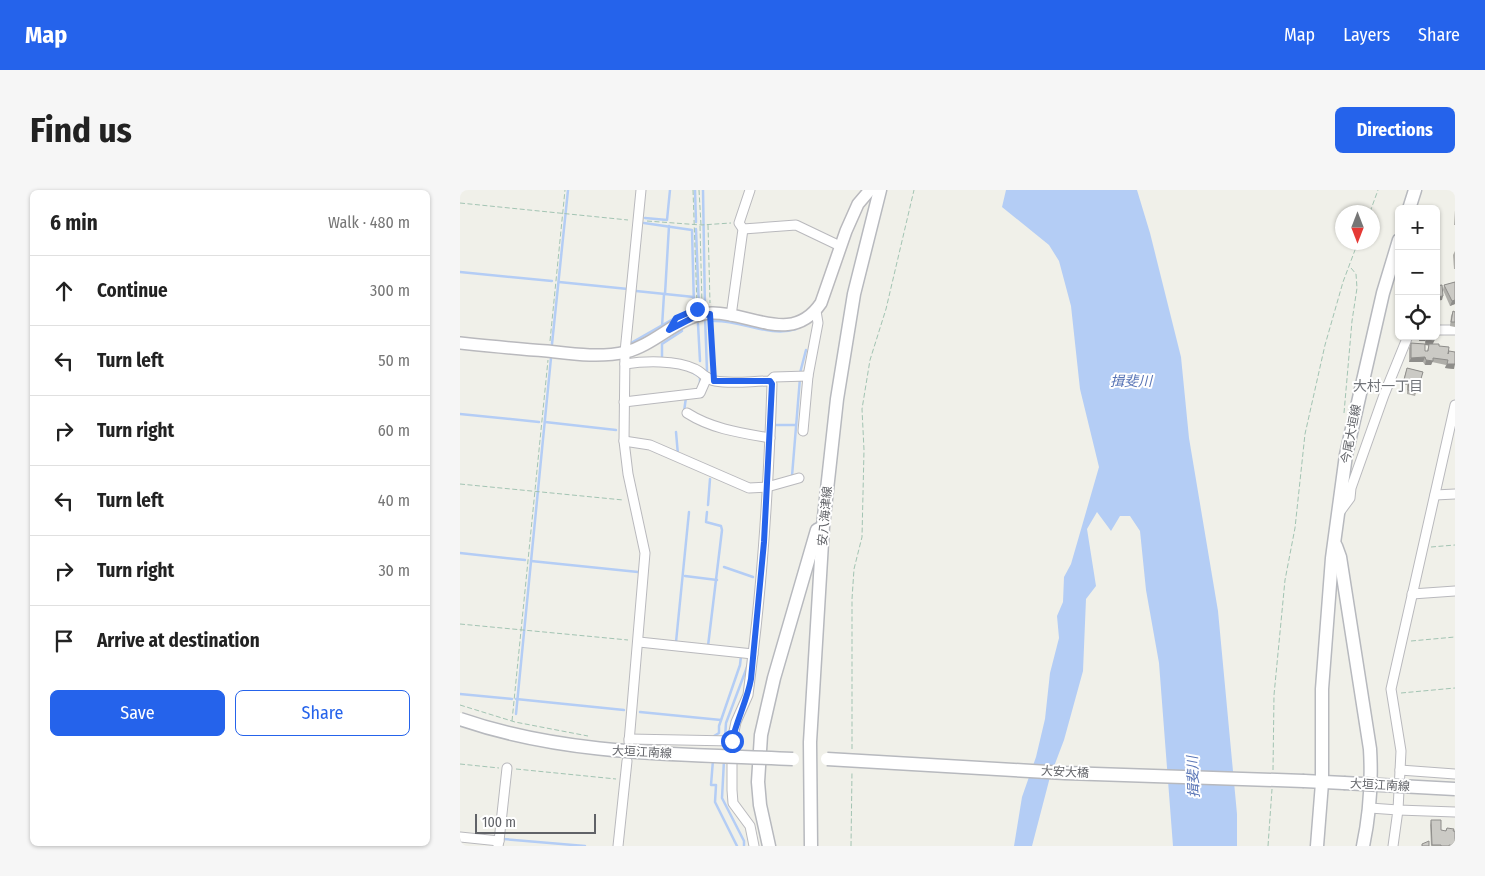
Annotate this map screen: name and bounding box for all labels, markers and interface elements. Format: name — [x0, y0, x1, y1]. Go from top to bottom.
text: Map — [25, 21, 67, 49]
text: Map — [1284, 24, 1315, 46]
text: Layers — [1343, 24, 1390, 46]
text: Share — [1418, 24, 1460, 46]
button: Directions — [1335, 107, 1455, 153]
text: Find us — [30, 109, 132, 151]
north arrow — [1335, 205, 1380, 250]
map controls — [1395, 205, 1440, 340]
button: + — [1395, 205, 1440, 250]
text: 6 min — [50, 210, 98, 236]
text: Walk · 480 m — [328, 213, 410, 232]
button: − — [1395, 250, 1440, 295]
icon: ahead — [50, 277, 78, 305]
text: Continue — [97, 279, 168, 302]
text: 300 m — [370, 281, 410, 300]
button: locate — [1395, 295, 1440, 340]
route end — [686, 298, 709, 321]
icon: left — [50, 347, 78, 375]
text: Turn left — [97, 349, 164, 372]
text: 50 m — [378, 351, 410, 370]
water label: 揖斐川 — [1110, 373, 1154, 390]
district label: 大村一丁目 — [1353, 378, 1423, 395]
street label: 今尾大垣線 — [1338, 403, 1364, 465]
icon: right — [50, 417, 78, 445]
text: Turn right — [97, 419, 174, 442]
text: 60 m — [378, 421, 410, 440]
street label: 安八海津線 — [815, 485, 835, 547]
icon: left — [50, 487, 78, 515]
text: Turn left — [97, 489, 164, 512]
text: 40 m — [378, 491, 410, 510]
icon: right — [50, 557, 78, 585]
text: Turn right — [97, 559, 174, 582]
text: 30 m — [378, 561, 410, 580]
icon: arrive — [50, 627, 78, 655]
text: Arrive at destination — [97, 629, 260, 652]
button: Save — [50, 690, 225, 736]
button: Share — [235, 690, 410, 736]
route start — [721, 730, 744, 753]
street label: 大垣江南線 — [612, 743, 672, 761]
water label: 揖斐川 — [1184, 754, 1203, 798]
street label: 大安大橋 — [1041, 764, 1089, 780]
street label: 大垣江南線 — [1350, 776, 1410, 794]
scale bar — [475, 811, 596, 834]
text: 100 m — [482, 814, 516, 831]

